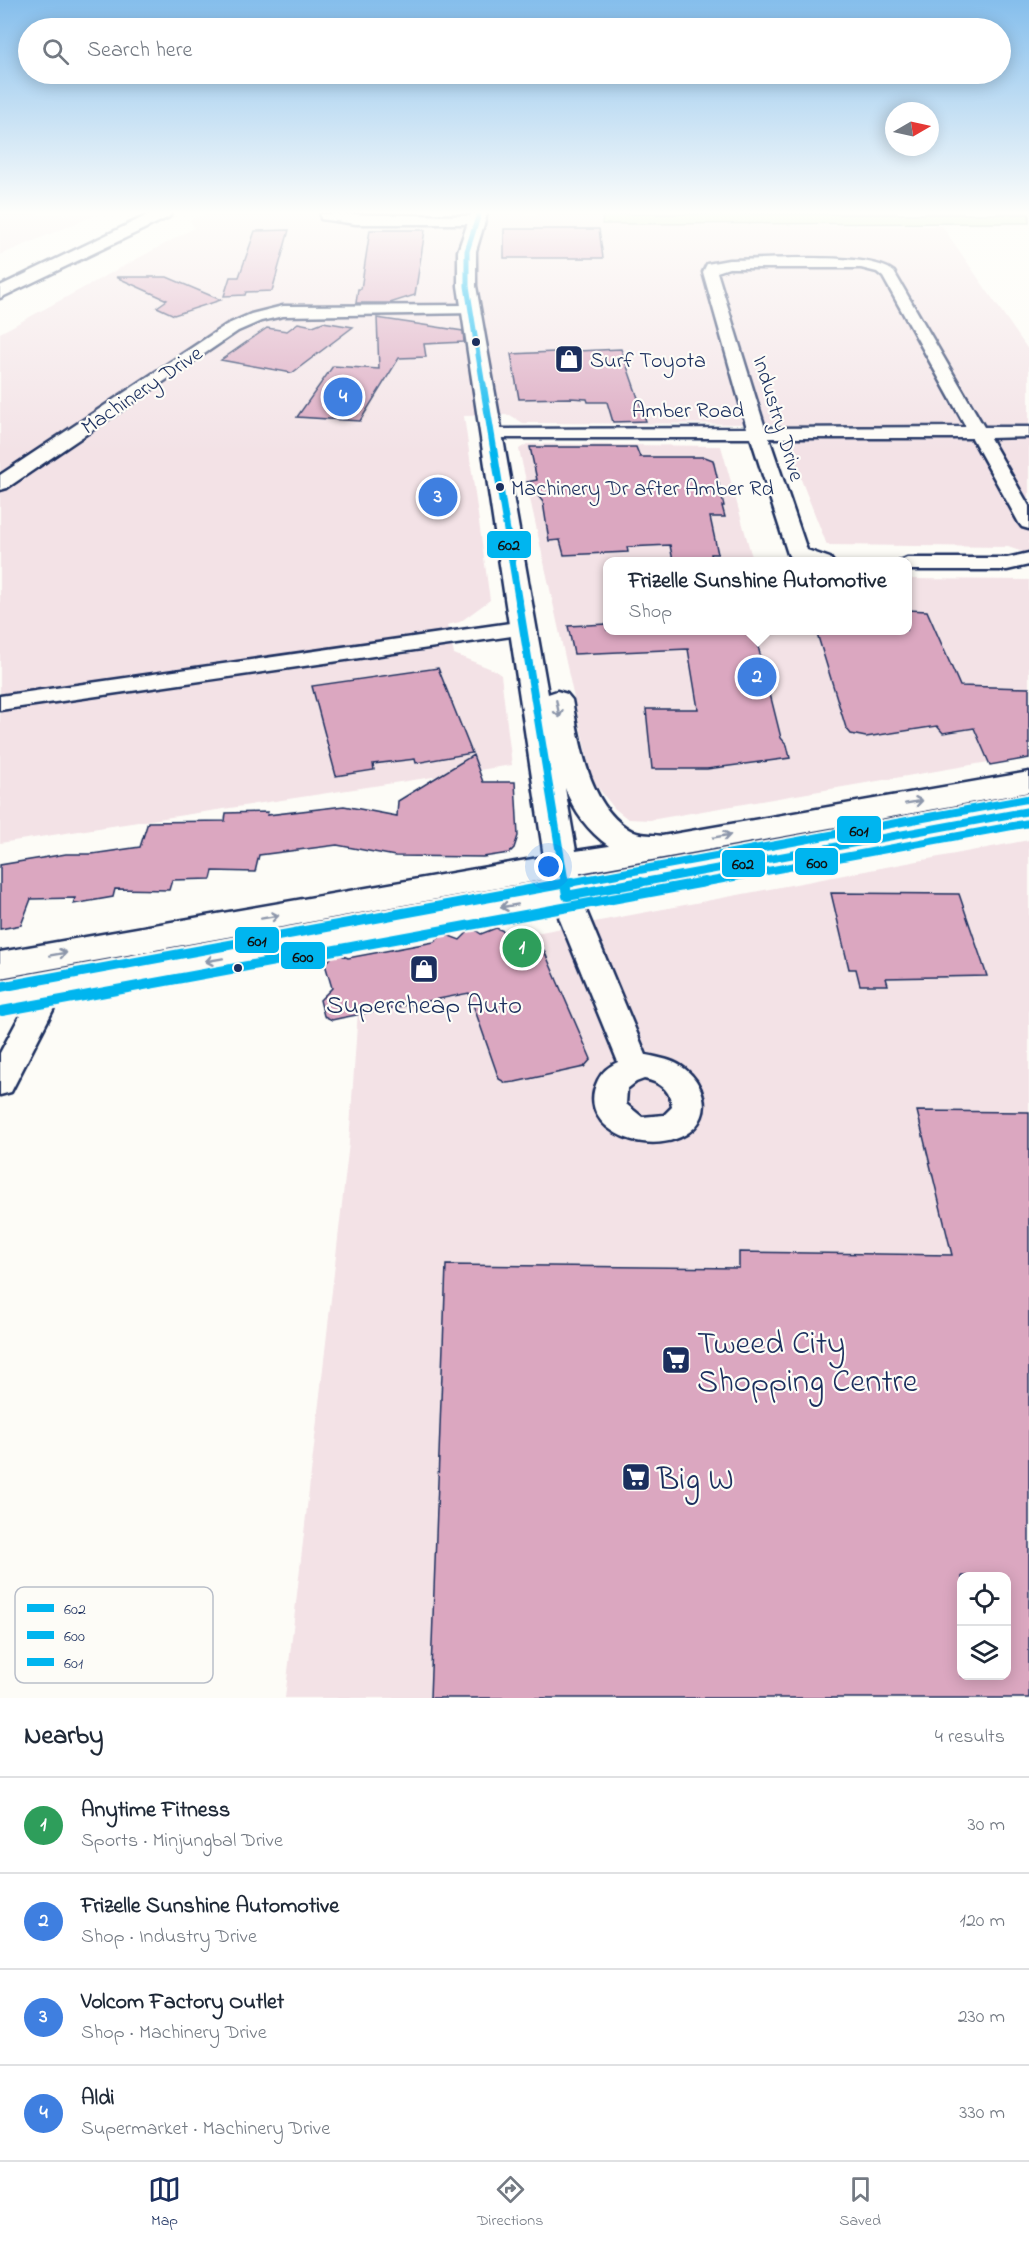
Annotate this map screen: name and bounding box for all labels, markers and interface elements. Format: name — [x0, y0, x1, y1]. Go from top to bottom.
search box — [18, 18, 1011, 84]
icon: search — [39, 35, 72, 68]
text: Search here — [87, 35, 192, 67]
north arrow — [885, 102, 939, 156]
unlabelled marker — [470, 336, 482, 348]
street label: Machinery Drive — [75, 339, 211, 445]
shop icon: Surf Toyota — [553, 343, 585, 375]
place label: Surf Toyota — [590, 346, 706, 379]
street label: Industry Drive — [742, 352, 811, 486]
pin: 4 — [324, 374, 362, 420]
street label: Amber Road — [632, 396, 744, 428]
pin: 3 — [418, 474, 458, 520]
place label: Machinery Dr after Amber Rd — [511, 474, 774, 507]
marker: Machinery Dr after Amber Rd — [494, 481, 506, 493]
line badge: 602 — [486, 530, 532, 559]
text: 602 — [497, 534, 520, 558]
popup — [603, 557, 912, 635]
text: Frizelle Sunshine Automotive — [628, 566, 887, 598]
text: Shop — [628, 598, 672, 627]
pin: 2 — [738, 654, 777, 700]
one-way arrow — [553, 698, 564, 718]
one-way arrow — [904, 796, 924, 807]
line badge: 601 — [836, 815, 882, 844]
text: 601 — [848, 820, 869, 844]
one-way arrow — [712, 830, 732, 841]
line badge: 600 — [794, 847, 839, 876]
line badge: 602 — [721, 849, 766, 878]
your location — [534, 852, 563, 881]
text: 600 — [806, 852, 828, 876]
text: 602 — [731, 853, 754, 877]
one-way arrow — [500, 901, 520, 912]
one-way arrow — [260, 911, 280, 922]
line badge: 601 — [234, 926, 280, 954]
pin: 1 — [502, 926, 542, 970]
text: 601 — [246, 930, 267, 954]
line badge: 600 — [280, 941, 326, 970]
text: 600 — [292, 946, 314, 970]
one-way arrow — [47, 948, 67, 959]
shop icon: Supercheap Auto — [408, 953, 440, 985]
one-way arrow — [205, 955, 224, 966]
unlabelled marker — [232, 962, 244, 974]
place label: Supercheap Auto — [326, 987, 522, 1026]
place label: Tweed City Shopping Centre — [697, 1321, 918, 1407]
supermarket icon: Tweed City Shopping Centre — [660, 1344, 692, 1376]
place label: Big W — [656, 1457, 734, 1505]
supermarket icon: Big W — [620, 1461, 652, 1493]
map controls — [957, 1572, 1011, 1680]
button: locate — [957, 1572, 1011, 1626]
legend — [15, 1587, 213, 1683]
text: 602 — [64, 1598, 86, 1622]
text: 600 — [64, 1625, 85, 1649]
button: layers — [957, 1626, 1011, 1680]
text: 601 — [64, 1652, 83, 1676]
text: Nearby — [24, 1718, 103, 1756]
text: 4 results — [935, 1723, 1005, 1752]
text: Anytime Fitness — [81, 1795, 230, 1827]
text: 1 — [40, 1811, 47, 1840]
text: 30 m — [968, 1811, 1005, 1840]
text: Sports · Minjungbal Drive — [81, 1827, 283, 1856]
text: Frizelle Sunshine Automotive — [81, 1891, 339, 1923]
text: 2 — [39, 1907, 48, 1936]
text: 120 m — [960, 1907, 1005, 1936]
text: Shop · Industry Drive — [81, 1923, 257, 1952]
text: Volcom Factory Outlet — [81, 1987, 284, 2019]
text: 3 — [39, 2003, 48, 2032]
text: 230 m — [958, 2003, 1005, 2032]
text: Shop · Machinery Drive — [81, 2019, 267, 2048]
text: Aldi — [81, 2083, 115, 2115]
text: 4 — [39, 2099, 48, 2128]
text: 330 m — [959, 2099, 1005, 2128]
text: Supermarket · Machinery Drive — [81, 2115, 330, 2144]
tab: Map — [148, 2173, 181, 2233]
tab: Directions — [477, 2173, 543, 2233]
tab: Saved — [839, 2173, 881, 2233]

